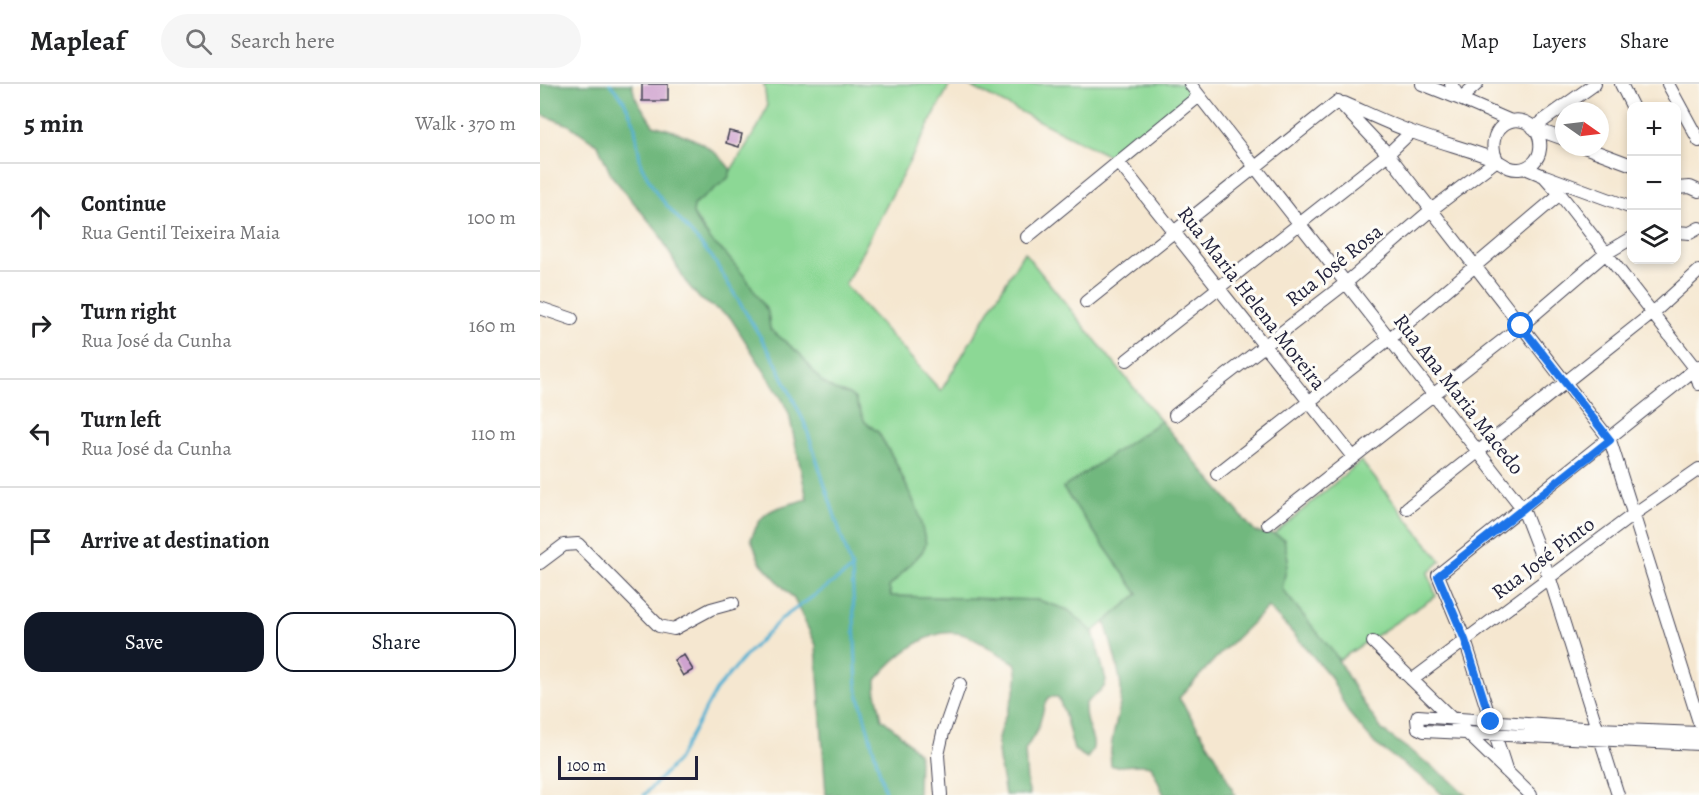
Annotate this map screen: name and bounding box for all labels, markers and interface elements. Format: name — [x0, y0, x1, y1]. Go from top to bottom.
search box — [161, 14, 581, 68]
text: Mapleaf — [30, 22, 125, 60]
icon: search — [182, 25, 215, 58]
text: Search here — [230, 26, 335, 56]
text: Map — [1460, 27, 1499, 55]
text: Layers — [1532, 27, 1587, 55]
text: Share — [1620, 27, 1669, 55]
north arrow — [1555, 102, 1609, 156]
map controls — [1627, 102, 1681, 264]
button: + — [1627, 102, 1681, 156]
text: 5 min — [24, 106, 84, 141]
text: Walk · 370 m — [415, 110, 516, 137]
button: − — [1627, 156, 1681, 210]
text: Continue — [81, 189, 166, 219]
street label: Rua Maria Helena Moreira — [1171, 200, 1333, 396]
icon: ahead — [24, 201, 57, 234]
text: 100 m — [467, 204, 516, 231]
button: layers — [1627, 210, 1681, 264]
street label: Rua José Rosa — [1280, 217, 1388, 313]
text: Rua Gentil Teixeira Maia — [81, 219, 280, 246]
text: Turn right — [81, 297, 177, 327]
street label: Rua Ana Maria Macedo — [1387, 308, 1531, 480]
icon: right — [24, 309, 57, 342]
text: 160 m — [469, 312, 516, 339]
route start — [1507, 312, 1533, 338]
text: Rua José da Cunha — [81, 327, 232, 354]
text: Turn left — [81, 405, 161, 435]
icon: left — [24, 417, 57, 450]
text: 110 m — [471, 420, 516, 447]
text: Rua José da Cunha — [81, 435, 232, 462]
street label: Rua José Pinto — [1486, 510, 1600, 606]
icon: arrive — [24, 525, 57, 558]
text: Arrive at destination — [81, 526, 270, 556]
button: Save — [24, 612, 264, 672]
button: Share — [276, 612, 516, 672]
route end — [1477, 708, 1503, 734]
scale bar — [558, 753, 698, 780]
text: 100 m — [567, 755, 606, 777]

